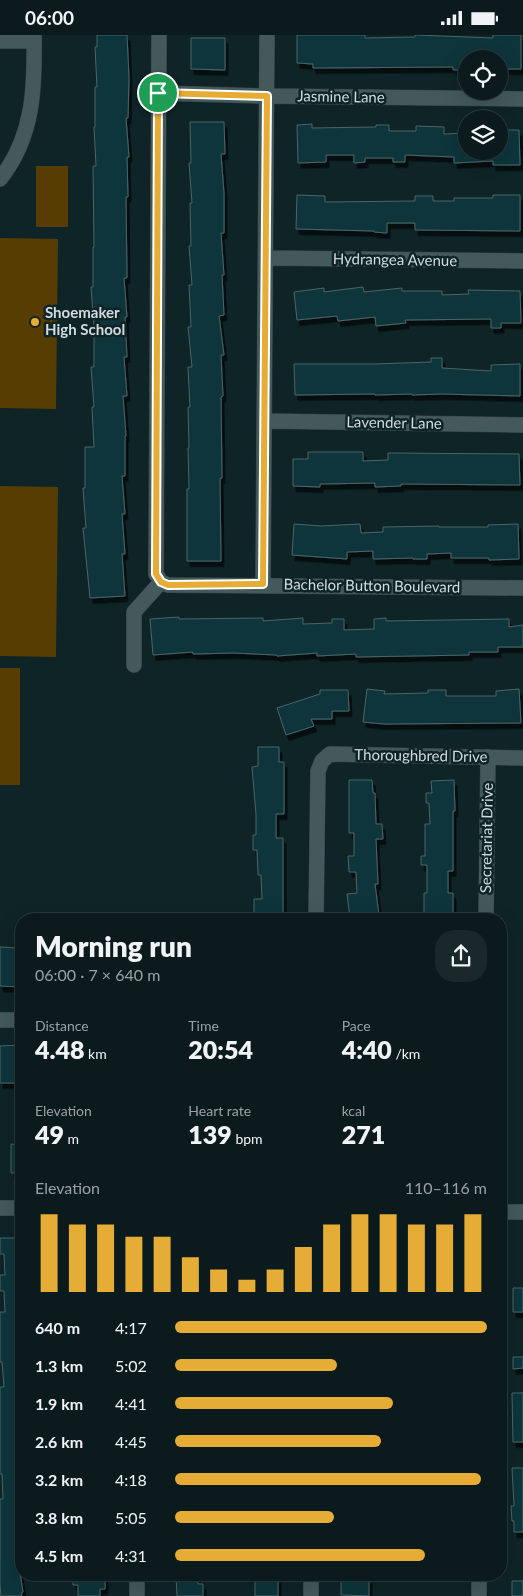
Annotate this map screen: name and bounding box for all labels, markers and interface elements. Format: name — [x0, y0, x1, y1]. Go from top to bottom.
text: 06:00 — [25, 6, 74, 29]
map controls — [458, 50, 508, 160]
button: locate — [458, 50, 508, 100]
pin — [137, 72, 179, 114]
icon: arrive — [144, 79, 172, 107]
street label: Jasmine Lane — [297, 86, 385, 106]
button: layers — [458, 110, 508, 160]
street label: Hydrangea Avenue — [333, 249, 457, 269]
place label: Shoemaker High School — [45, 303, 125, 338]
marker: Shoemaker High School — [29, 316, 41, 328]
street label: Lavender Lane — [346, 412, 442, 432]
street label: Bachelor Button Boulevard — [284, 574, 461, 596]
street label: Thoroughbred Drive — [354, 745, 488, 765]
street label: Secretariat Drive — [476, 783, 496, 893]
text: Morning run — [35, 929, 192, 963]
button: share — [435, 930, 487, 982]
text: 06:00 · 7 × 640 m — [35, 965, 160, 984]
text: Distance — [35, 1017, 89, 1034]
text: Time — [188, 1017, 219, 1034]
text: Pace — [342, 1017, 371, 1034]
text: 4.48 — [35, 1034, 84, 1064]
text: 20:54 — [188, 1034, 253, 1064]
text: 4:40 — [342, 1034, 392, 1064]
text: km — [84, 1045, 107, 1062]
text: /km — [392, 1045, 420, 1062]
text: Elevation — [35, 1102, 92, 1119]
text: Heart rate — [188, 1102, 251, 1119]
text: kcal — [342, 1102, 365, 1119]
text: 49 — [35, 1119, 64, 1149]
text: 139 — [188, 1119, 232, 1149]
text: 271 — [342, 1119, 385, 1149]
text: m — [64, 1130, 79, 1147]
text: bpm — [232, 1130, 263, 1147]
text: Elevation — [35, 1178, 100, 1197]
text: 110–116 m — [405, 1178, 487, 1197]
text: 640 m — [35, 1318, 80, 1337]
text: 4:17 — [115, 1318, 147, 1337]
text: 1.3 km — [35, 1356, 83, 1375]
text: 5:02 — [115, 1356, 147, 1375]
text: 1.9 km — [35, 1394, 83, 1413]
text: 4:41 — [115, 1394, 147, 1413]
text: 2.6 km — [35, 1432, 83, 1451]
text: 4:45 — [115, 1432, 147, 1451]
text: 3.2 km — [35, 1470, 83, 1489]
text: 4:18 — [115, 1470, 147, 1489]
text: 3.8 km — [35, 1508, 83, 1527]
text: 5:05 — [115, 1508, 147, 1527]
text: 4.5 km — [35, 1546, 83, 1565]
text: 4:31 — [115, 1546, 147, 1565]

